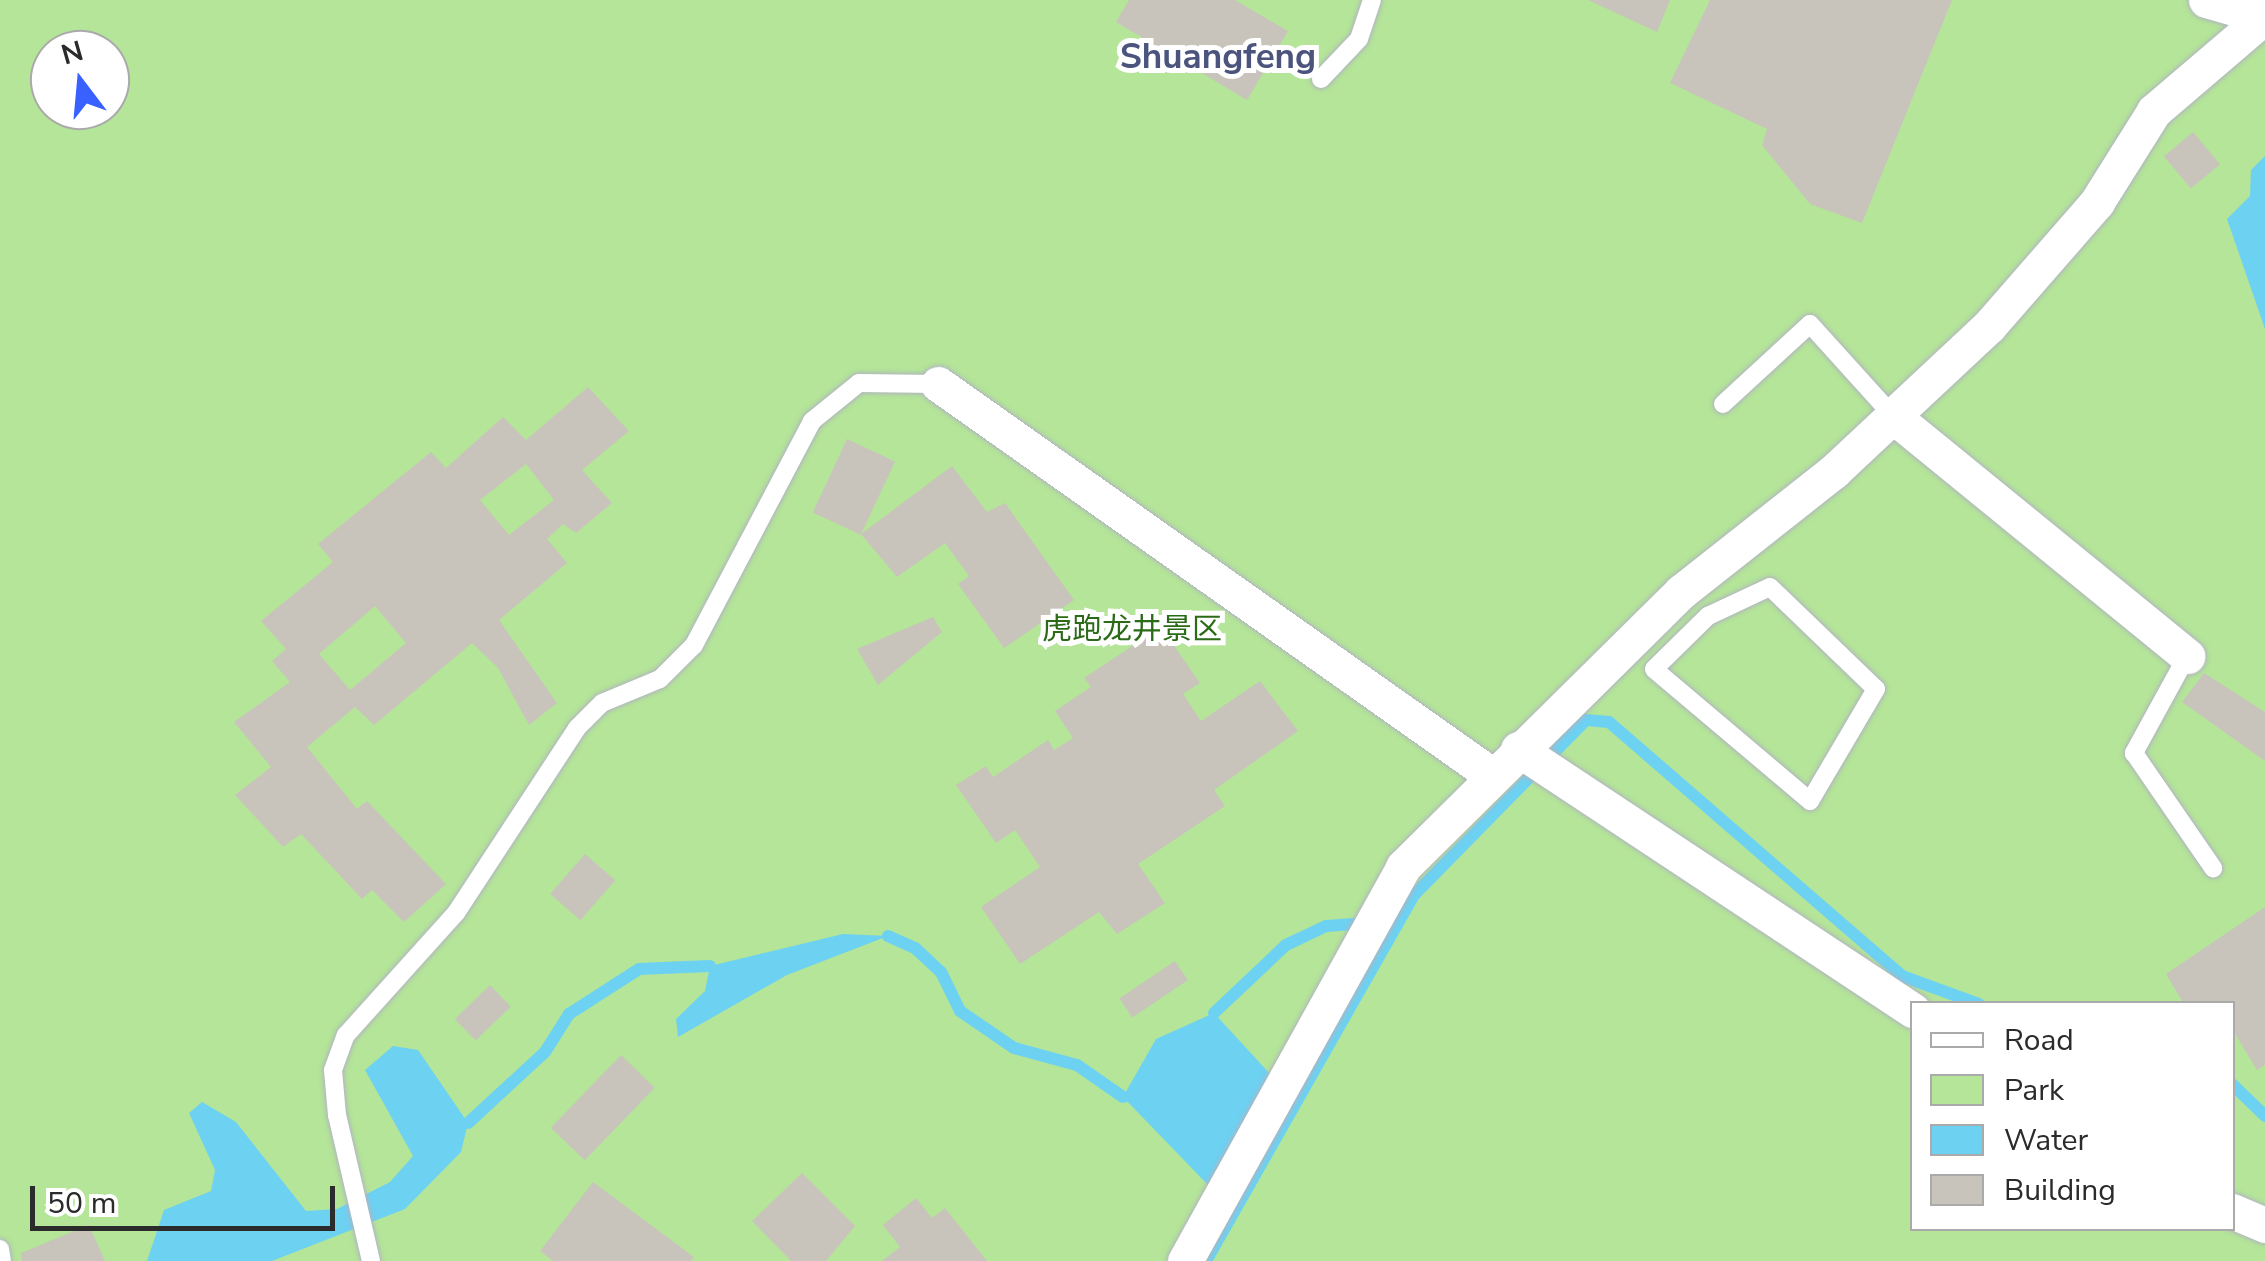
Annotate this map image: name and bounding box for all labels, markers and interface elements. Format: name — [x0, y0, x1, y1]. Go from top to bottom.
north arrow — [30, 30, 130, 130]
text: N — [57, 32, 88, 74]
district label: Shuangfeng — [1120, 36, 1316, 78]
park label: 虎跑龙井景区 — [1042, 612, 1222, 648]
legend — [1910, 1001, 2235, 1231]
text: Road — [2004, 1020, 2074, 1061]
text: Park — [2004, 1070, 2064, 1111]
text: Water — [2004, 1120, 2088, 1161]
scale bar — [35, 1166, 340, 1228]
text: Building — [2004, 1170, 2116, 1211]
text: 50 m — [47, 1183, 116, 1224]

